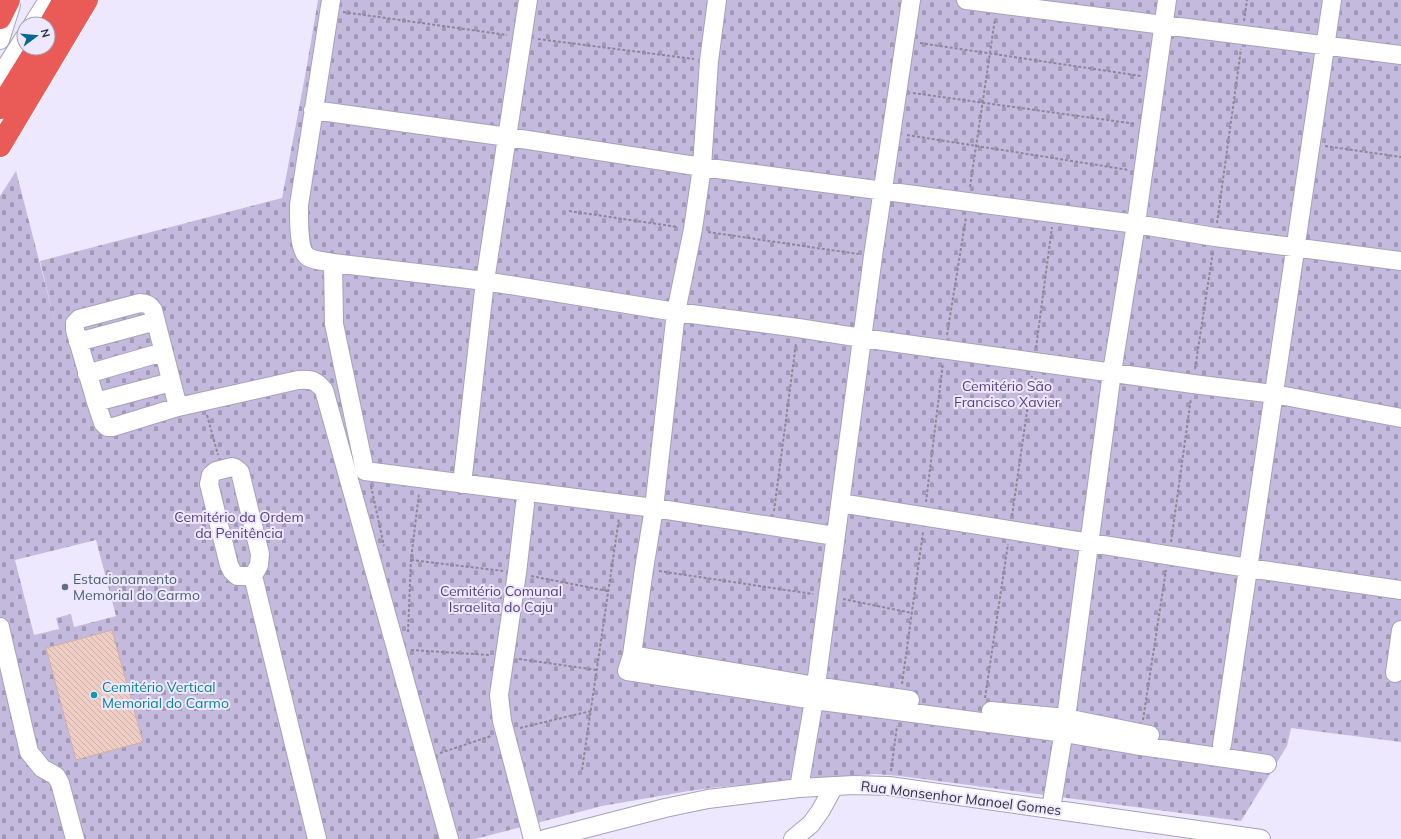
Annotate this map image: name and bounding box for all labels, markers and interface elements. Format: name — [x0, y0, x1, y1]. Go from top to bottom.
north arrow — [16, 16, 56, 56]
text: N — [38, 27, 53, 39]
park label: Cemitério São Francisco Xavier — [954, 377, 1061, 411]
park label: Cemitério da Ordem da Penitência — [174, 508, 304, 542]
place label: Estacionamento Memorial do Carmo — [73, 570, 200, 604]
marker: Estacionamento Memorial do Carmo — [60, 582, 70, 592]
park label: Cemitério Comunal Israelita do Caju — [440, 582, 562, 616]
place label: Cemitério Vertical Memorial do Carmo — [102, 678, 229, 712]
marker: Cemitério Vertical Memorial do Carmo — [89, 690, 99, 700]
street label: Rua Monsenhor Manoel Gomes — [860, 777, 1062, 819]

